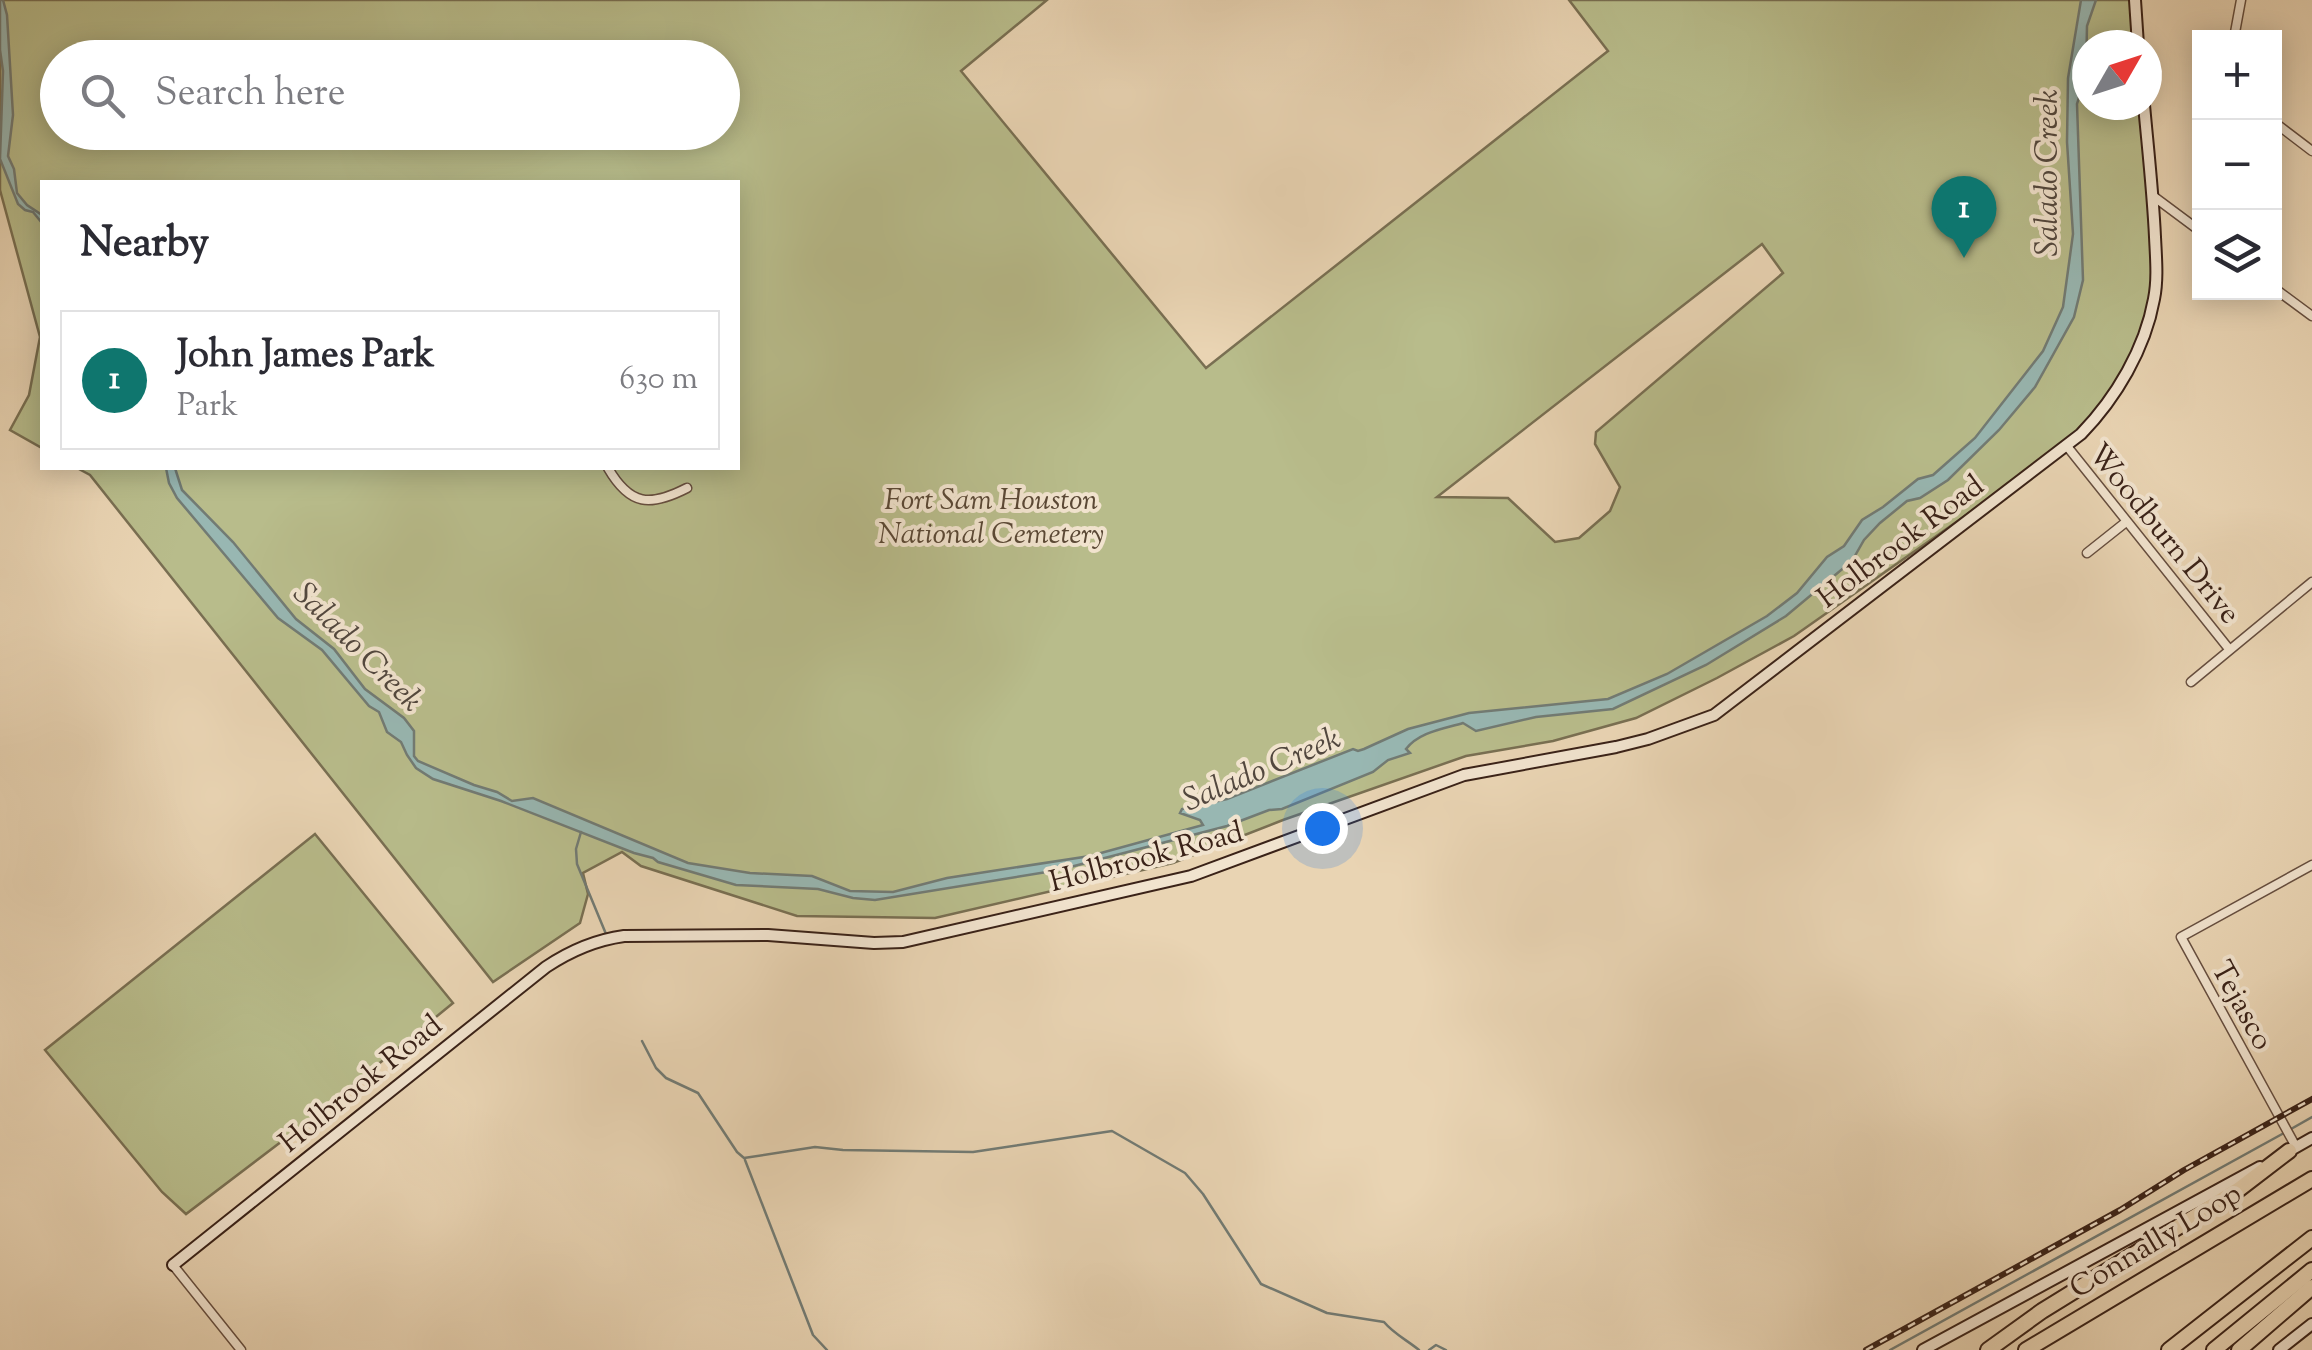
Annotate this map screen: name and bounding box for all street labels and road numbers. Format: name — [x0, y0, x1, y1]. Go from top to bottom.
street label: Woodburn Drive — [2077, 435, 2250, 634]
street label: Holbrook Road — [1809, 466, 1994, 620]
street label: Holbrook Road — [1045, 812, 1248, 905]
street label: Tejasco — [2199, 954, 2283, 1059]
street label: Holbrook Road — [271, 1006, 452, 1164]
street label: Connally Loop — [2062, 1174, 2251, 1311]

